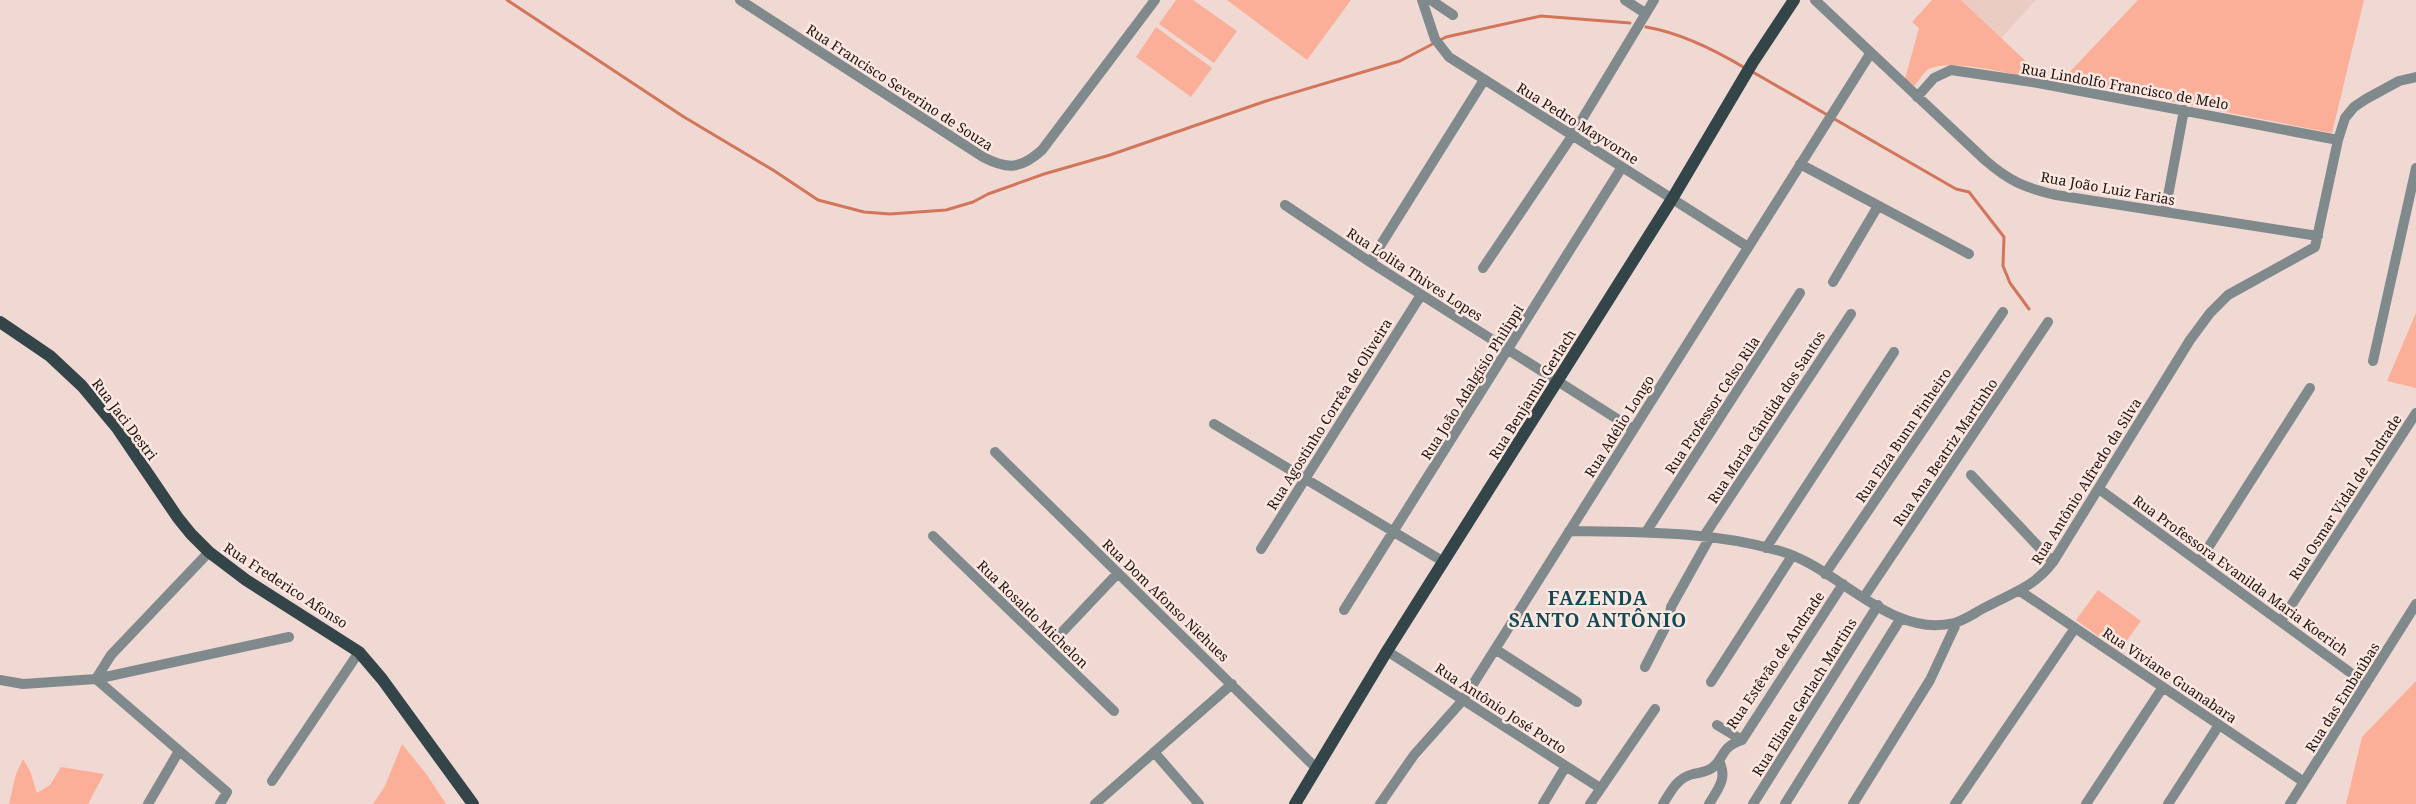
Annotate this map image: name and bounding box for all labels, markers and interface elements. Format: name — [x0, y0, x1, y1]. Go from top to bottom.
street label: Rua Francisco Severino de Souza — [803, 19, 997, 155]
street label: Rua Lindolfo Francisco de Melo — [2020, 58, 2230, 114]
street label: Rua Pedro Mayvorne — [1513, 78, 1643, 168]
street label: Rua João Luiz Farias — [2039, 167, 2177, 209]
street label: Rua Lolita Thives Lopes — [1343, 223, 1487, 325]
street label: Rua João Adalgísio Philippi — [1416, 300, 1528, 463]
street label: Rua Agostinho Corrêa de Oliveira — [1262, 315, 1396, 513]
street label: Rua Benjamin Gerlach — [1484, 325, 1580, 463]
street label: Rua Maria Cândida dos Santos — [1703, 327, 1829, 507]
street label: Rua Professor Celso Rila — [1660, 332, 1764, 478]
street label: Rua Elza Bunn Pinheiro — [1851, 364, 1955, 506]
street label: Rua Adélio Longo — [1580, 371, 1658, 481]
street label: Rua Jaci Destri — [88, 374, 162, 464]
street label: Rua Ana Beatriz Martinho — [1888, 374, 2002, 530]
street label: Rua Antônio Alfredo da Silva — [2027, 394, 2145, 568]
street label: Rua Osmar Vidal de Andrade — [2284, 411, 2406, 583]
street label: Rua Professora Evanilda Maria Koerich — [2129, 490, 2353, 660]
street label: Rua Dom Afonso Niehues — [1099, 534, 1233, 666]
street label: Rua Frederico Afonso — [220, 538, 352, 632]
street label: Rua Rosaldo Michelon — [973, 556, 1093, 672]
district label: FAZENDA SANTO ANTÔNIO — [1509, 585, 1687, 633]
street label: Rua Estêvão de Andrade — [1722, 587, 1828, 733]
street label: Rua Eliane Gerlach Martins — [1747, 614, 1861, 780]
street label: Rua Viviane Guanabara — [2099, 623, 2241, 727]
street label: Rua das Embaúbas — [2301, 638, 2383, 756]
street label: Rua Antônio José Porto — [1432, 658, 1570, 758]

